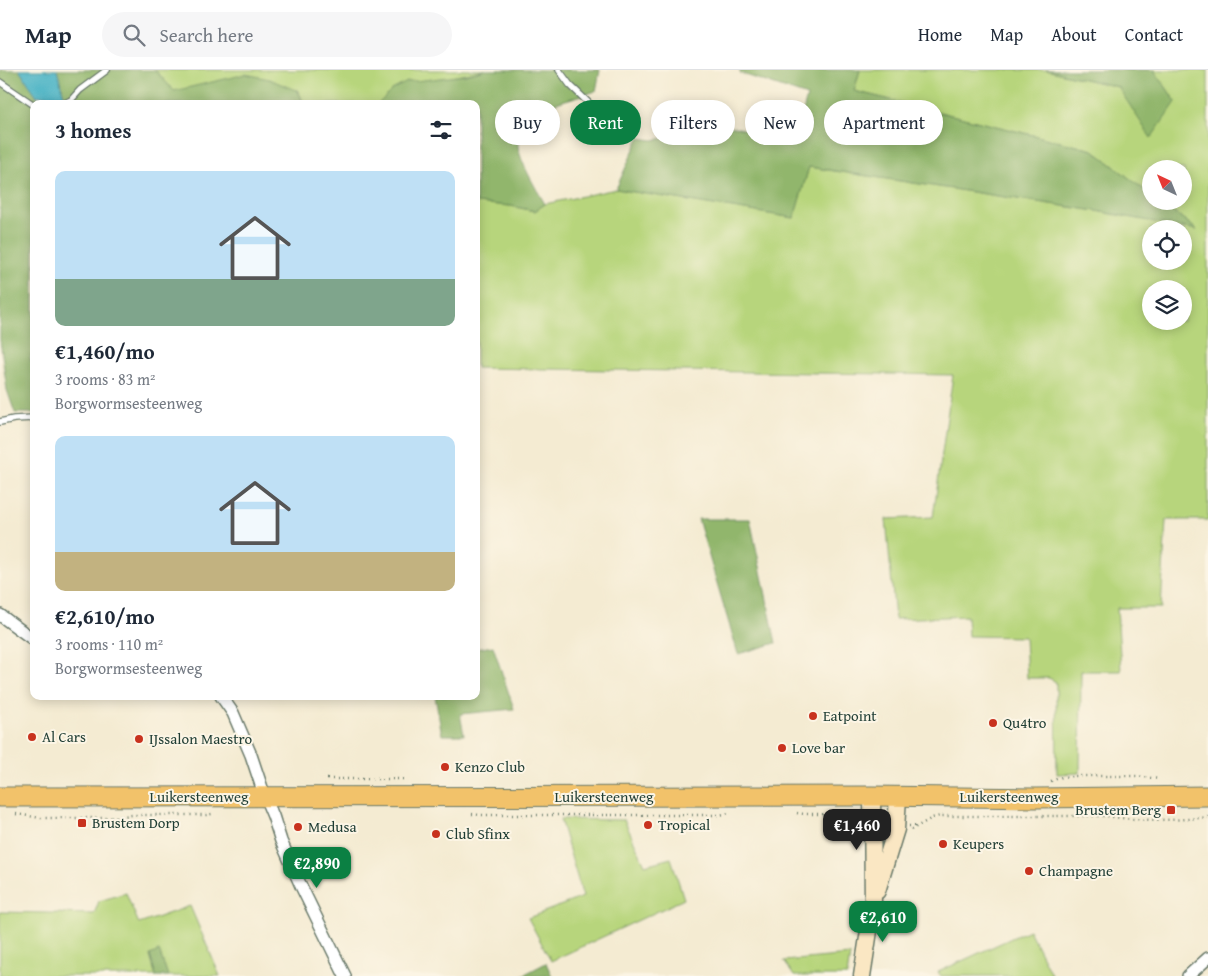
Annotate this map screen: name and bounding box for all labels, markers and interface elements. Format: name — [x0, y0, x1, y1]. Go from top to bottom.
search box — [102, 12, 452, 57]
text: Map — [25, 17, 72, 52]
icon: search — [120, 21, 148, 49]
text: Search here — [160, 21, 253, 49]
text: Home — [918, 21, 962, 48]
text: Map — [990, 21, 1023, 48]
text: About — [1051, 21, 1097, 48]
text: Contact — [1125, 21, 1183, 48]
chip: Buy — [495, 100, 560, 145]
chip: Rent — [570, 100, 641, 145]
chip: Filters — [651, 100, 735, 145]
chip: New — [745, 100, 814, 145]
chip: Apartment — [824, 100, 943, 145]
text: 3 homes — [55, 115, 131, 146]
icon: filters — [427, 116, 455, 144]
north arrow — [1142, 160, 1192, 210]
map controls — [1142, 160, 1192, 330]
icon: home — [210, 203, 300, 293]
button: locate — [1142, 220, 1192, 270]
button: layers — [1142, 280, 1192, 330]
text: €1,460/mo — [55, 336, 155, 367]
text: 3 rooms · 83 m² — [55, 367, 155, 391]
text: Borgwormsesteenweg — [55, 391, 202, 415]
icon: home — [210, 468, 300, 558]
text: €2,610/mo — [55, 601, 155, 632]
text: 3 rooms · 110 m² — [55, 632, 163, 656]
text: Borgwormsesteenweg — [55, 656, 202, 680]
place label: Eatpoint — [823, 705, 877, 726]
marker: Eatpoint — [807, 710, 819, 722]
place label: Qu4tro — [1003, 712, 1047, 733]
marker: Qu4tro — [987, 717, 999, 729]
place label: Al Cars — [42, 726, 86, 747]
place label: IJssalon Maestro — [149, 728, 253, 749]
marker: Al Cars — [26, 731, 38, 743]
marker: IJssalon Maestro — [133, 733, 145, 745]
place label: Love bar — [792, 737, 845, 758]
marker: Love bar — [776, 742, 788, 754]
place label: Kenzo Club — [455, 756, 525, 777]
marker: Kenzo Club — [439, 761, 451, 773]
street label: Luikersteenweg — [150, 786, 249, 807]
street label: Luikersteenweg — [555, 786, 654, 807]
street label: Luikersteenweg — [960, 786, 1059, 807]
place label: Brustem Berg — [1075, 799, 1162, 820]
marker: Brustem Berg — [1165, 804, 1177, 816]
pin: €1,460 — [816, 808, 898, 851]
place label: Brustem Dorp — [92, 812, 180, 833]
text: €1,460 — [834, 813, 880, 837]
place label: Tropical — [658, 814, 710, 835]
place label: Medusa — [308, 816, 357, 837]
marker: Brustem Dorp — [76, 817, 88, 829]
marker: Tropical — [642, 819, 654, 831]
marker: Medusa — [292, 821, 304, 833]
place label: Club Sfinx — [446, 823, 510, 844]
marker: Club Sfinx — [430, 828, 442, 840]
place label: Keupers — [953, 833, 1004, 854]
marker: Keupers — [937, 838, 949, 850]
pin: €2,890 — [276, 846, 358, 889]
text: €2,890 — [294, 851, 340, 875]
place label: Champagne — [1039, 860, 1113, 881]
marker: Champagne — [1023, 865, 1035, 877]
pin: €2,610 — [842, 900, 924, 943]
text: €2,610 — [860, 905, 906, 929]

